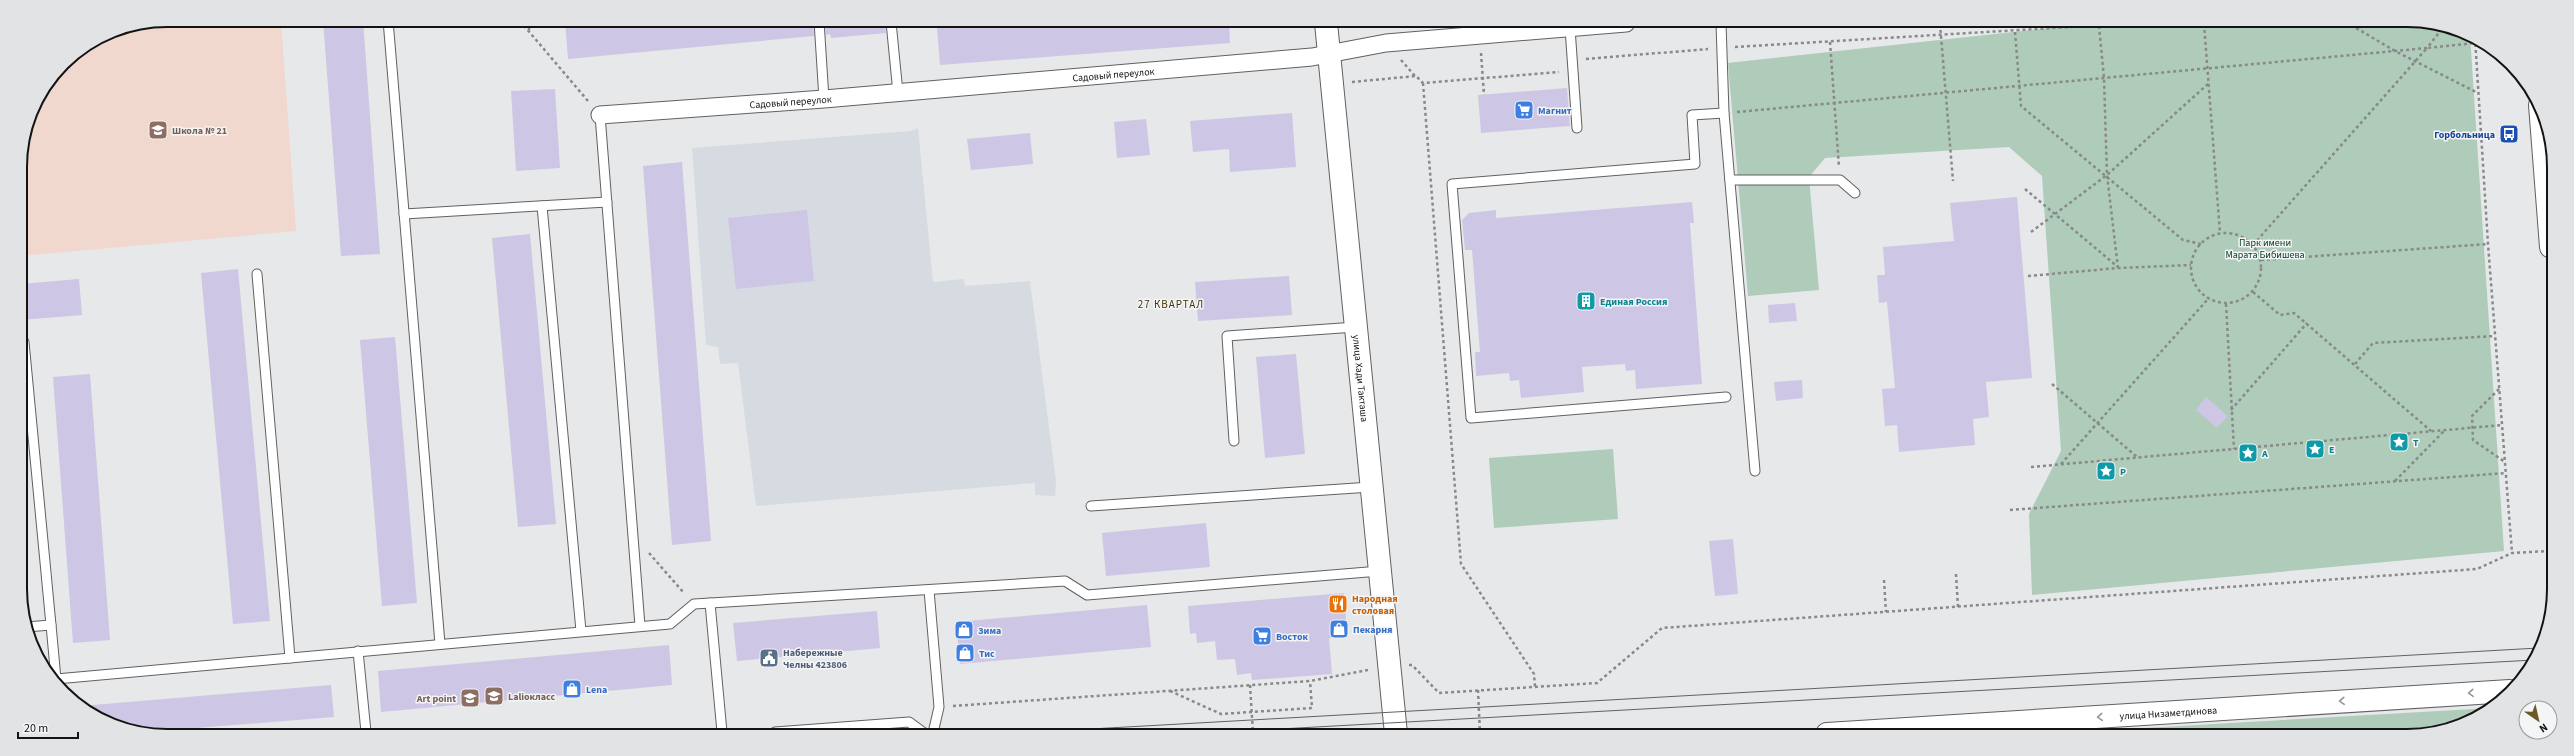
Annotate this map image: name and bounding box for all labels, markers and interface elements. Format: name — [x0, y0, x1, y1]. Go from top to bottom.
street label: Садовый переулок — [1072, 65, 1155, 86]
street label: Садовый переулок — [749, 92, 832, 112]
supermarket icon: Магнит — [1513, 99, 1535, 121]
place label: Магнит — [1538, 104, 1572, 118]
school or university icon: Школа № 21 — [147, 119, 169, 141]
bus stop icon: Горбольница — [2498, 123, 2520, 145]
place label: Школа № 21 — [172, 124, 227, 138]
place label: Горбольница — [2434, 128, 2495, 142]
park label: Парк имени Марата Бибишева — [2225, 236, 2305, 262]
building icon: Единая Россия — [1575, 290, 1597, 312]
place label: Единая Россия — [1600, 295, 1667, 309]
district label: 27 КВАРТАЛ — [1138, 297, 1204, 312]
street label: улица Хади Такташа — [1349, 334, 1371, 423]
place icon: Т — [2388, 431, 2410, 453]
place label: Т — [2413, 436, 2419, 450]
place icon: Е — [2304, 438, 2326, 460]
place icon: А — [2237, 442, 2259, 464]
place label: Е — [2329, 443, 2334, 457]
place label: А — [2261, 447, 2268, 461]
place icon: Р — [2095, 460, 2117, 482]
place label: Р — [2120, 465, 2126, 479]
place label: Народная столовая — [1352, 592, 1398, 618]
restaurant icon: Народная столовая — [1327, 593, 1349, 615]
shop icon: Пекарня — [1328, 618, 1350, 640]
shop icon: Зима — [953, 619, 975, 641]
place label: Пекарня — [1353, 623, 1392, 637]
place label: Зима — [978, 624, 1001, 638]
supermarket icon: Восток — [1251, 625, 1273, 647]
place label: Восток — [1276, 630, 1308, 644]
shop icon: Тис — [954, 642, 976, 664]
place label: Набережные Челны 423806 — [783, 646, 847, 672]
public building icon: Набережные Челны 423806 — [758, 647, 780, 669]
place label: Тис — [979, 647, 995, 661]
shop icon: Lena — [561, 678, 583, 700]
place label: Lena — [586, 683, 607, 697]
school or university icon: Lalioкласс — [483, 685, 505, 707]
school or university icon: Art point — [459, 687, 481, 709]
one-way arrow — [2468, 689, 2474, 697]
place label: Lalioкласс — [508, 690, 555, 704]
place label: Art point — [416, 692, 456, 706]
one-way arrow — [2339, 697, 2345, 706]
north arrow — [2518, 700, 2558, 740]
street label: улица Низаметдинова — [2119, 703, 2218, 724]
one-way arrow — [2097, 713, 2103, 721]
scale bar — [18, 714, 78, 740]
text: 20 m — [24, 720, 48, 737]
text: N — [2536, 720, 2551, 736]

